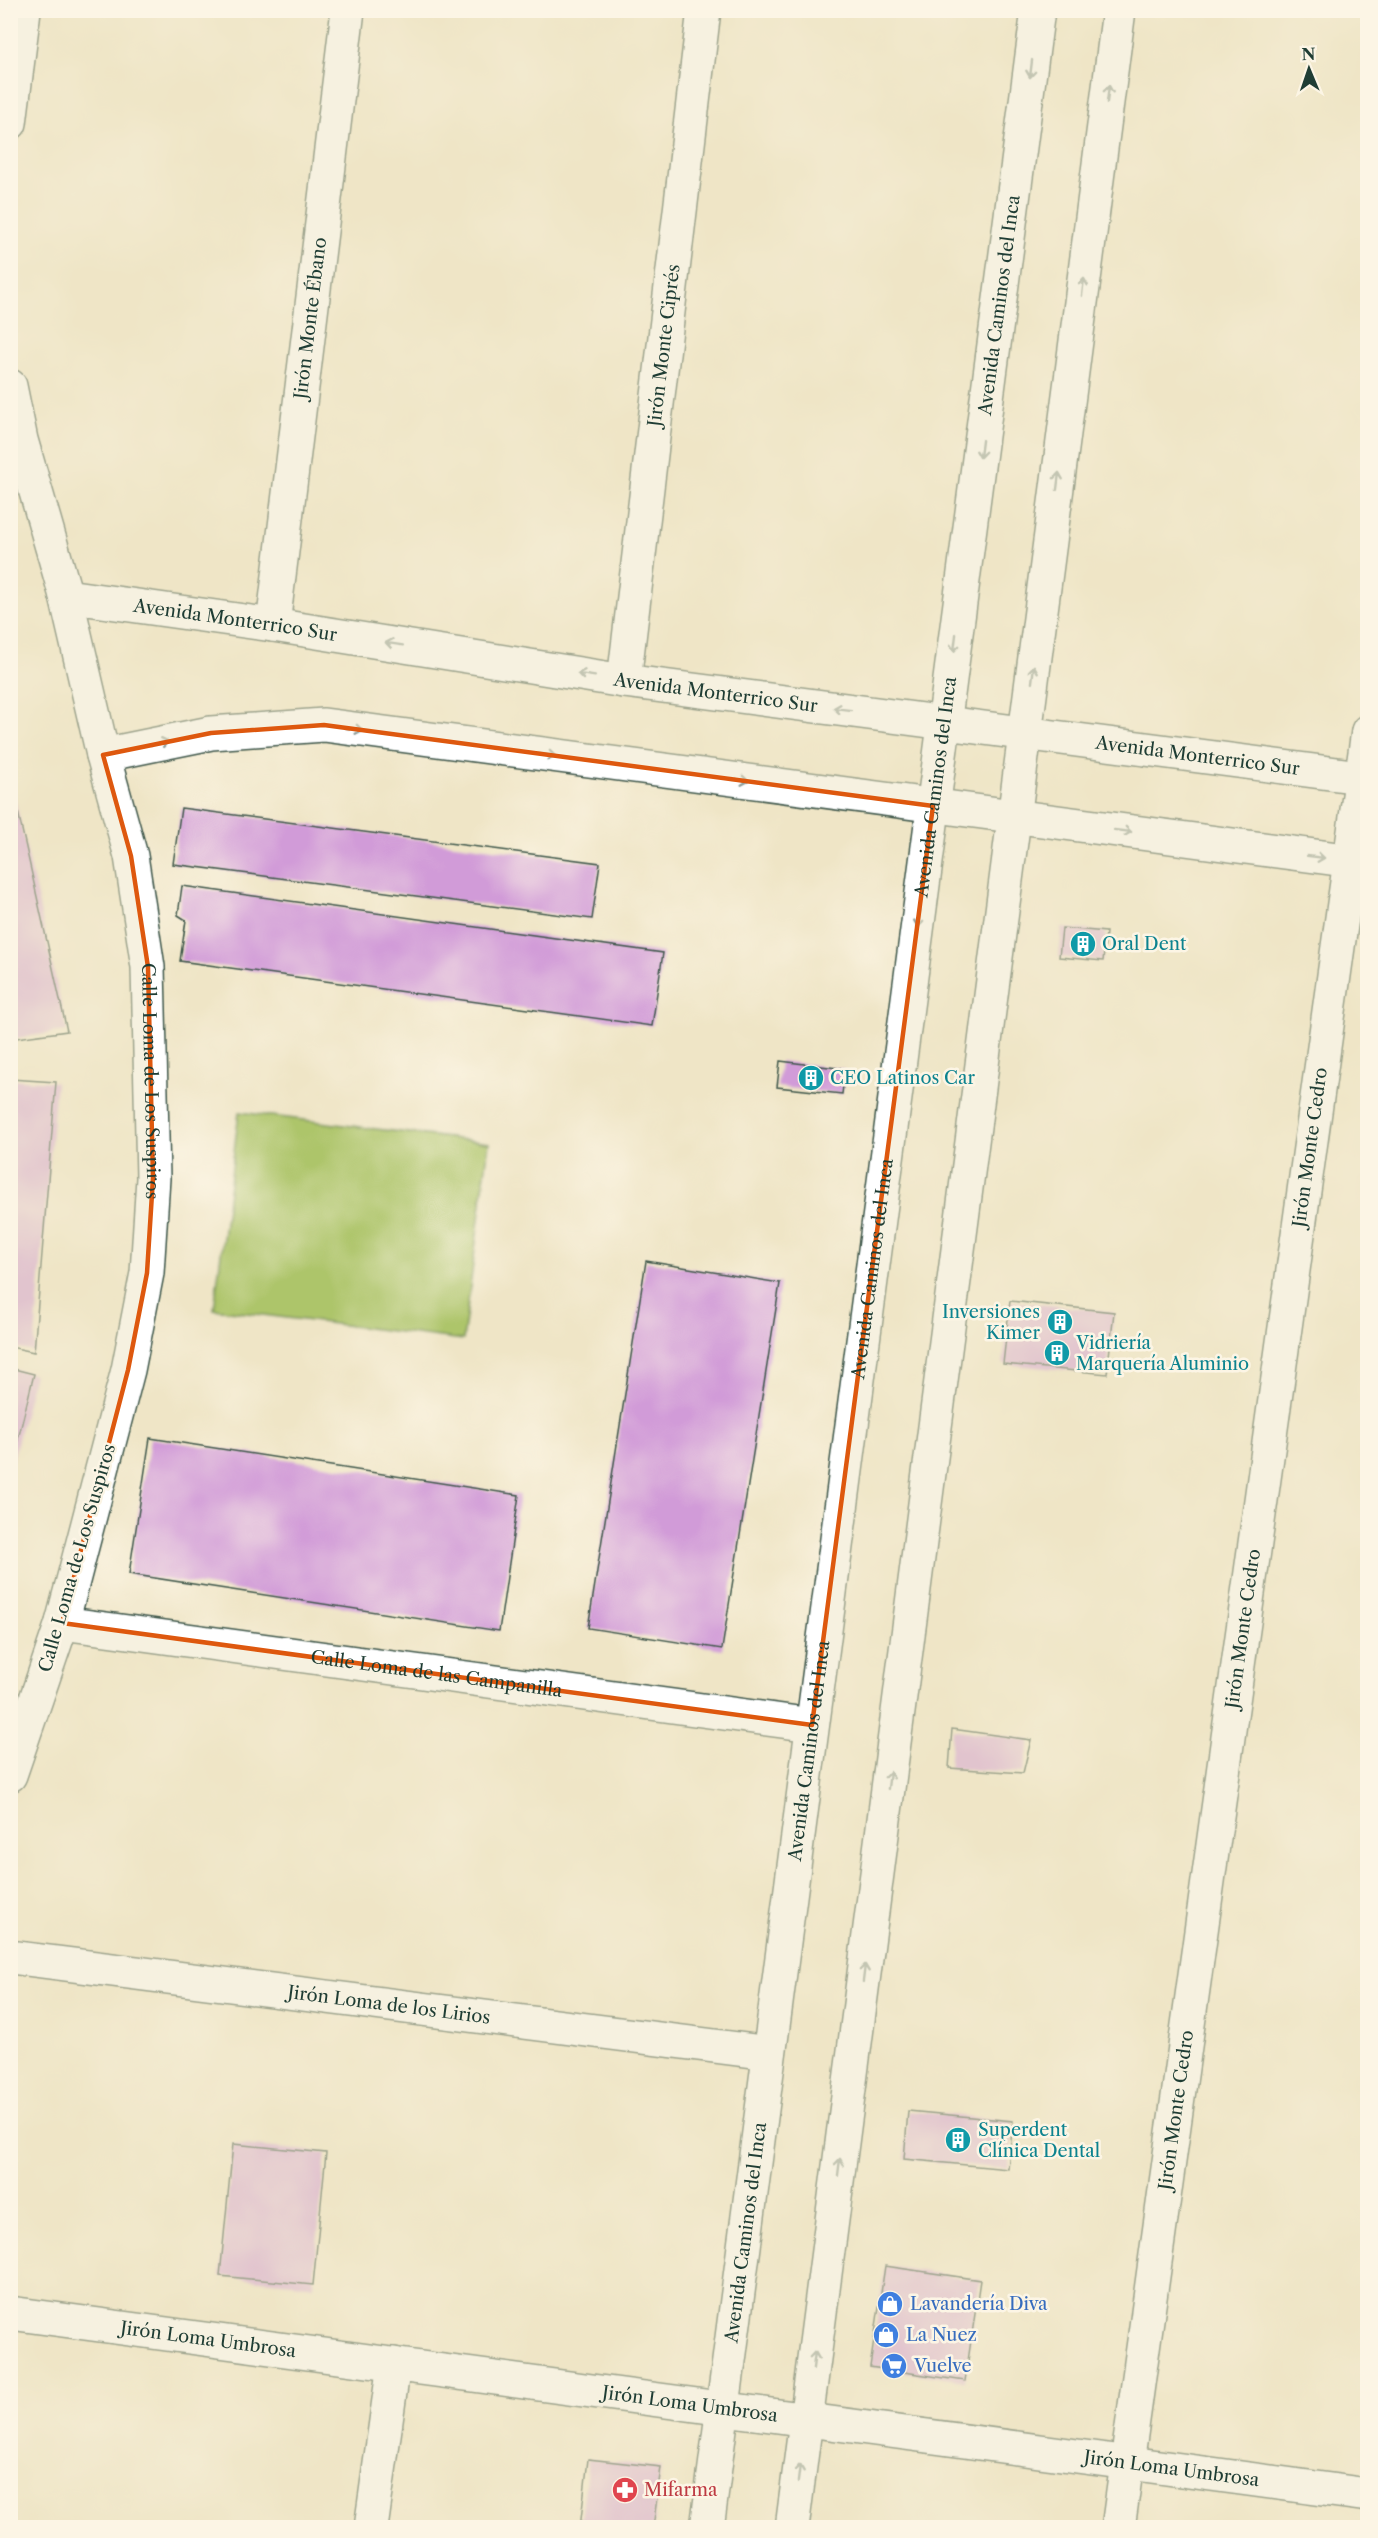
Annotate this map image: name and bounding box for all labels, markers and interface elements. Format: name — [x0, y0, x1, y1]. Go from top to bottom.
north arrow — [1279, 39, 1339, 99]
text: N — [1301, 44, 1316, 64]
one-way arrow — [1025, 58, 1036, 78]
one-way arrow — [1103, 85, 1114, 104]
street label: Avenida Caminos del Inca — [974, 193, 1025, 418]
street label: Jirón Monte Ébano — [289, 236, 331, 403]
street label: Jirón Monte Ciprés — [643, 263, 685, 431]
one-way arrow — [1078, 278, 1089, 298]
one-way arrow — [975, 439, 986, 459]
one-way arrow — [1053, 471, 1064, 491]
street label: Avenida Monterrico Sur — [131, 594, 339, 646]
one-way arrow — [949, 632, 960, 652]
one-way arrow — [384, 639, 404, 650]
one-way arrow — [1028, 665, 1039, 685]
street label: Avenida Monterrico Sur — [611, 668, 819, 717]
one-way arrow — [577, 669, 596, 680]
street label: Avenida Caminos del Inca — [910, 675, 961, 900]
one-way arrow — [832, 703, 852, 714]
one-way arrow — [343, 724, 363, 735]
street label: Avenida Monterrico Sur — [1093, 731, 1301, 780]
one-way arrow — [150, 737, 169, 748]
one-way arrow — [536, 749, 556, 760]
one-way arrow — [730, 775, 750, 786]
one-way arrow — [1112, 826, 1132, 837]
one-way arrow — [1305, 851, 1325, 862]
one-way arrow — [913, 909, 924, 929]
building icon: Oral Dent — [1068, 929, 1098, 959]
place label: Oral Dent — [1102, 933, 1187, 955]
street label: Calle Loma de Los Suspiros — [137, 963, 164, 1200]
building icon: CEO Latinos Car — [796, 1063, 826, 1093]
street label: Jirón Monte Cedro — [1288, 1066, 1332, 1232]
place label: CEO Latinos Car — [830, 1067, 975, 1089]
street label: Avenida Caminos del Inca — [847, 1157, 898, 1381]
place label: Inversiones Kimer — [942, 1301, 1040, 1344]
building icon: Inversiones Kimer — [1045, 1307, 1075, 1337]
place label: Vidriería Marquería Aluminio — [1075, 1332, 1249, 1375]
building icon: Vidriería Marquería Aluminio — [1042, 1338, 1072, 1368]
street label: Calle Loma de Los Suspiros — [34, 1441, 120, 1675]
street label: Jirón Monte Cedro — [1221, 1547, 1265, 1713]
street label: Avenida Caminos del Inca — [784, 1639, 835, 1863]
street label: Calle Loma de las Campanilla — [309, 1646, 564, 1702]
one-way arrow — [884, 1771, 895, 1790]
one-way arrow — [859, 1964, 870, 1984]
street label: Jirón Loma de los Lirios — [283, 1981, 492, 2029]
street label: Jirón Monte Cedro — [1154, 2029, 1198, 2194]
place label: Superdent Clínica Dental — [978, 2119, 1100, 2162]
street label: Avenida Caminos del Inca — [720, 2120, 771, 2345]
building icon: Superdent Clínica Dental — [943, 2125, 973, 2155]
one-way arrow — [834, 2157, 845, 2177]
shop icon: Lavandería Diva — [875, 2289, 905, 2319]
place label: Lavandería Diva — [910, 2293, 1048, 2315]
street label: Jirón Loma Umbrosa — [116, 2317, 298, 2362]
shop icon: La Nuez — [871, 2320, 901, 2350]
place label: La Nuez — [906, 2324, 977, 2346]
one-way arrow — [808, 2351, 819, 2371]
supermarket icon: Vuelve — [879, 2351, 909, 2381]
place label: Vuelve — [913, 2355, 972, 2377]
street label: Jirón Loma Umbrosa — [598, 2381, 780, 2427]
street label: Jirón Loma Umbrosa — [1079, 2446, 1261, 2491]
one-way arrow — [794, 2463, 805, 2483]
pharmacy icon: Mifarma — [610, 2475, 640, 2505]
place label: Mifarma — [644, 2479, 718, 2501]

